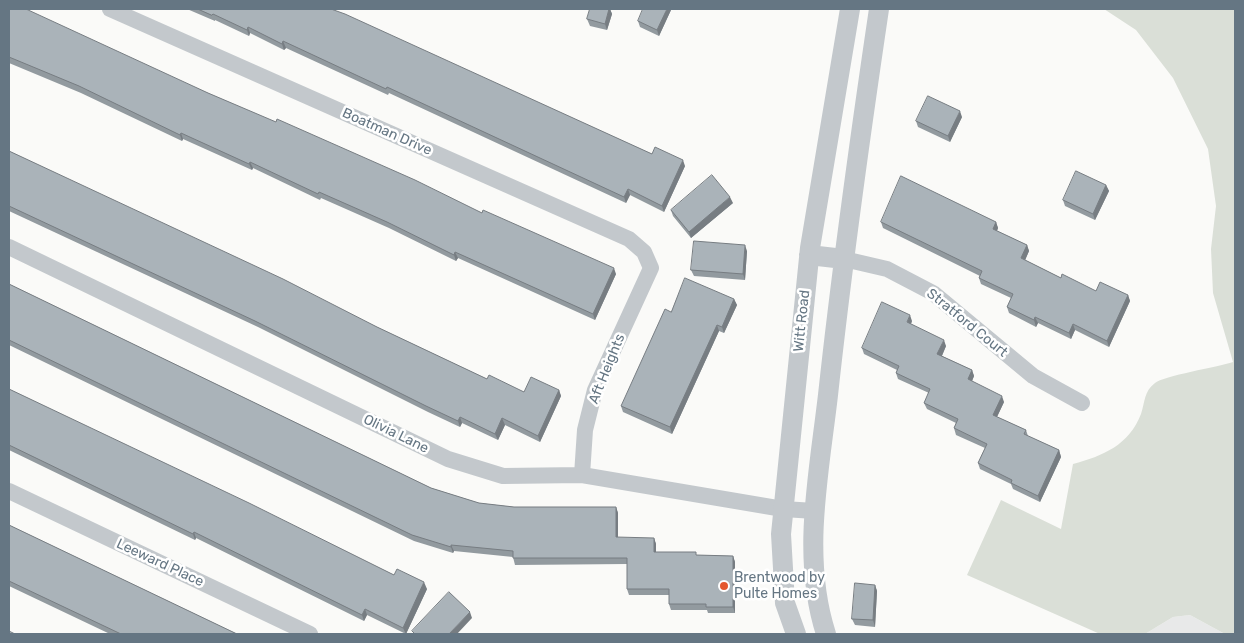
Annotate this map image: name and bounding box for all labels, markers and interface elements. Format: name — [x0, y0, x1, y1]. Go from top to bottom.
street label: Boatman Drive — [340, 105, 434, 159]
street label: Stratford Court — [923, 285, 1011, 361]
street label: Witt Road — [790, 289, 814, 353]
street label: Aft Heights — [585, 332, 629, 406]
street label: Olivia Lane — [361, 411, 431, 457]
street label: Leeward Place — [114, 535, 206, 591]
place label: Brentwood by Pulte Homes — [734, 570, 825, 602]
marker: Brentwood by Pulte Homes — [718, 580, 730, 592]

